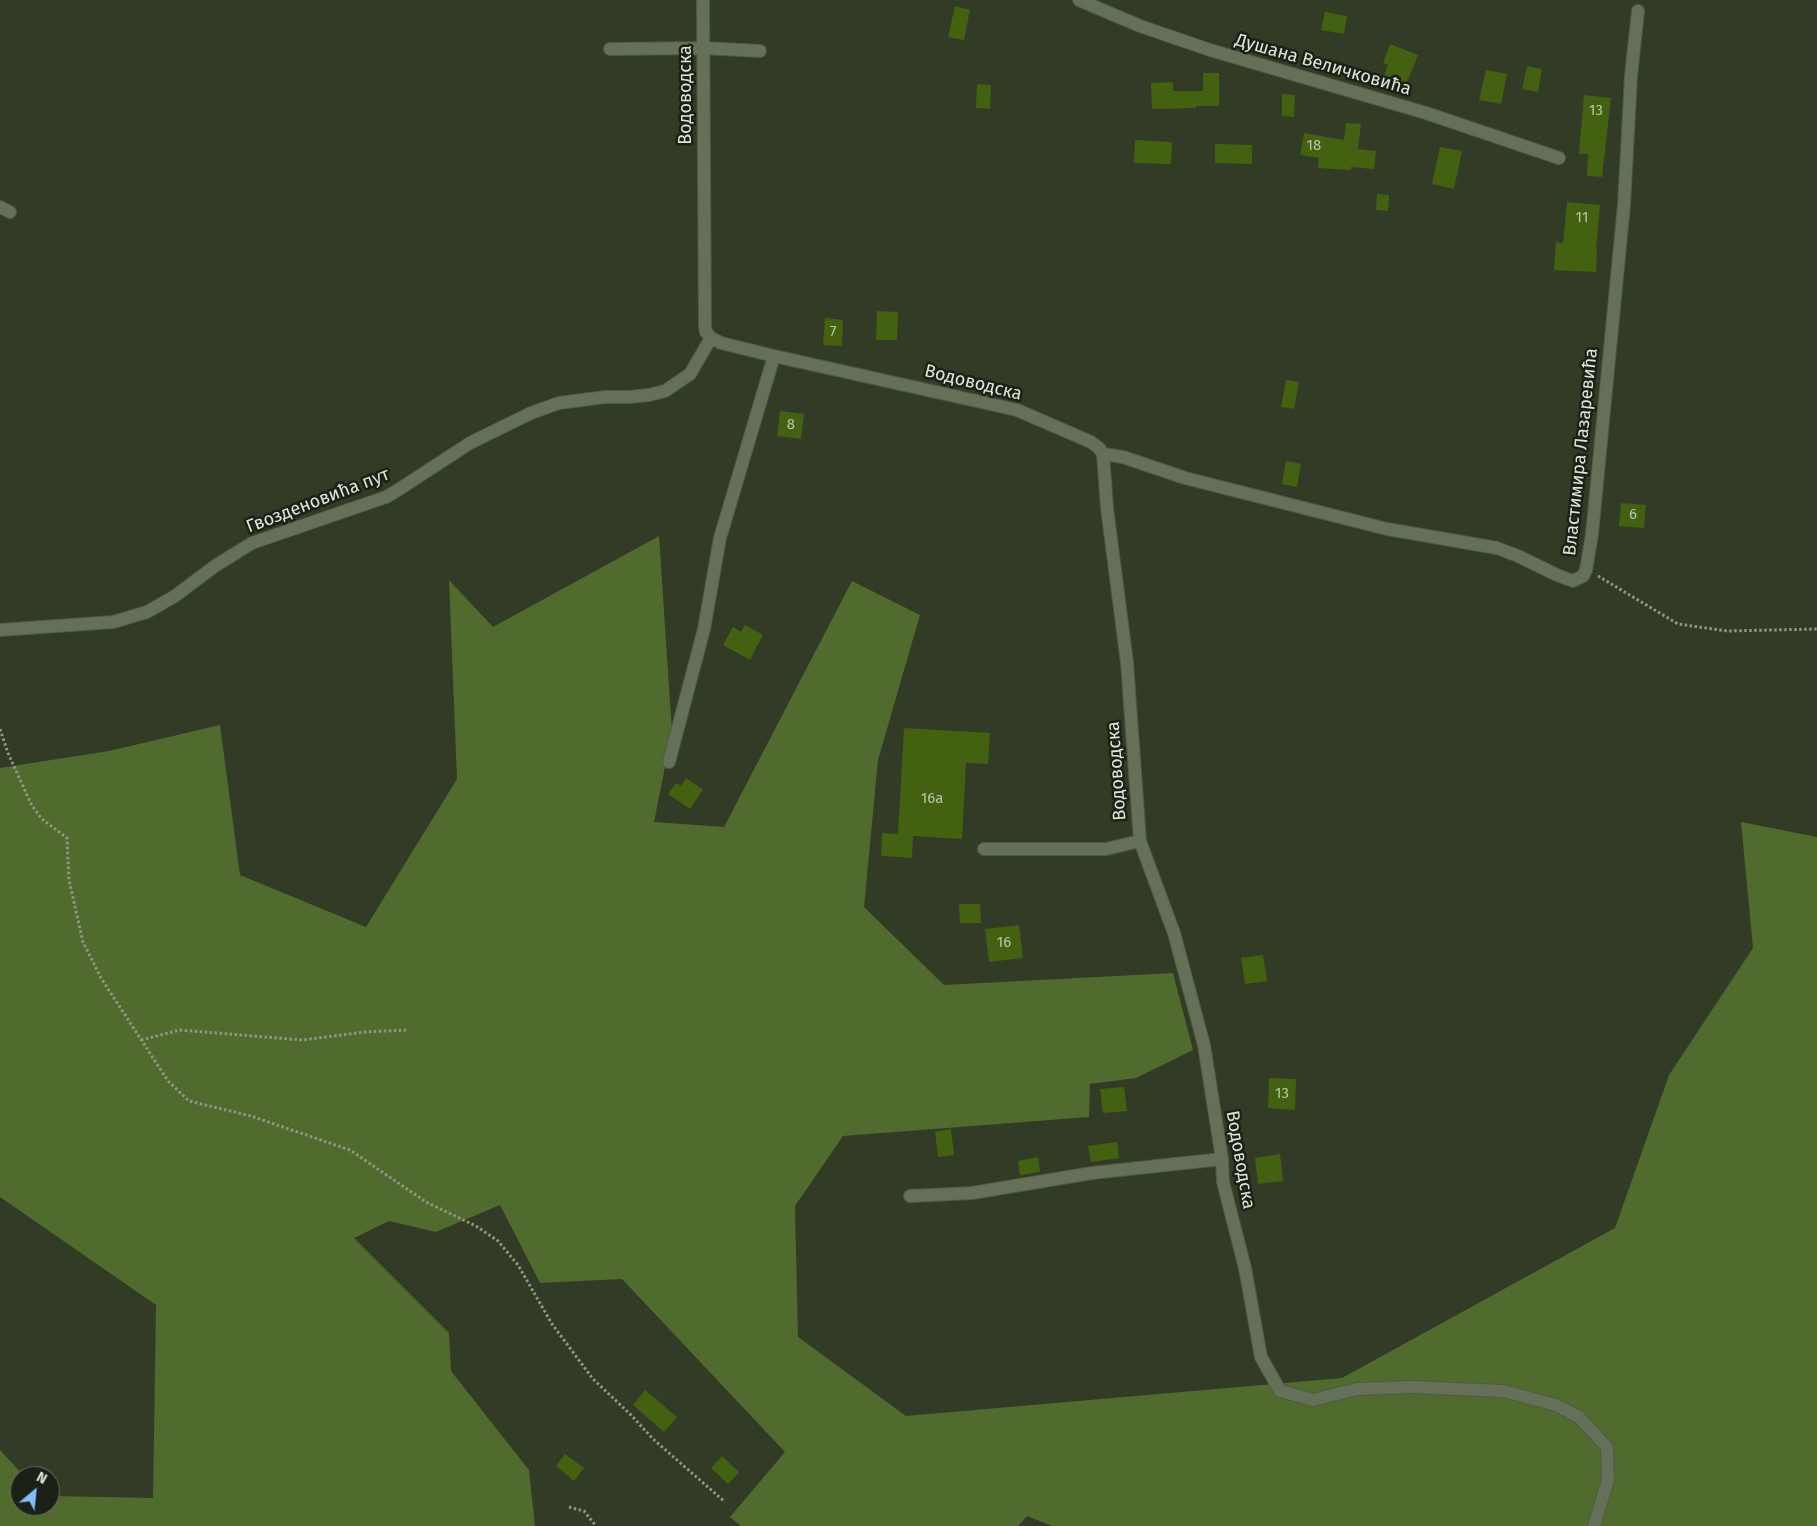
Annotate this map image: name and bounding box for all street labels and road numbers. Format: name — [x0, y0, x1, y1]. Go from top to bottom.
street label: Душана Величковића — [1233, 30, 1413, 100]
street label: Водоводска — [675, 45, 697, 145]
street label: Властимира Лазаревића — [1559, 347, 1603, 557]
street label: Водоводска — [922, 360, 1024, 406]
street label: Гвозденовића пут — [243, 464, 393, 538]
street label: Водоводска — [1103, 721, 1131, 821]
street label: Водоводска — [1221, 1109, 1259, 1211]

